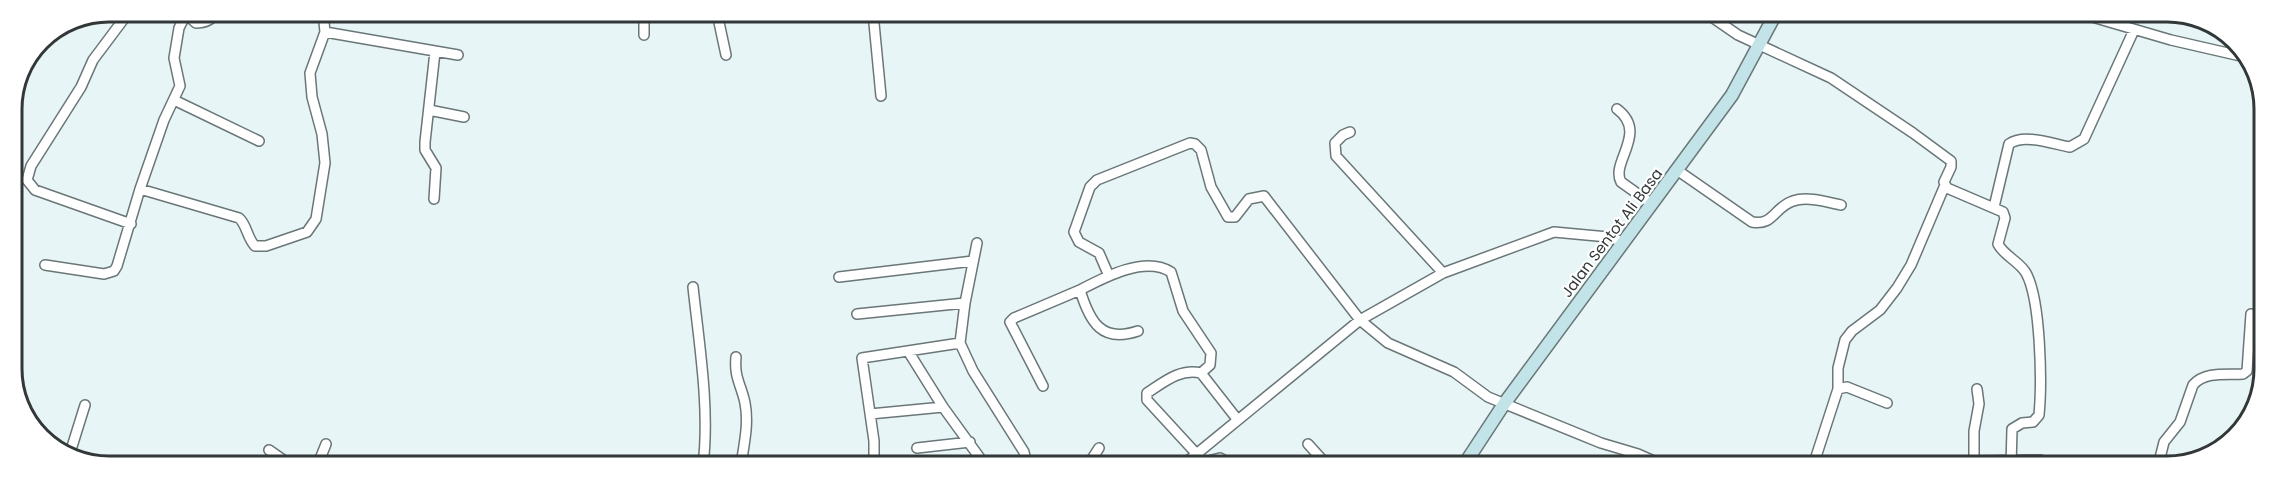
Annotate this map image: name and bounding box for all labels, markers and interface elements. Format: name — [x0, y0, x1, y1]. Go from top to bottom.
street label: Jalan Sentot Ali Basa — [1556, 164, 1667, 302]

